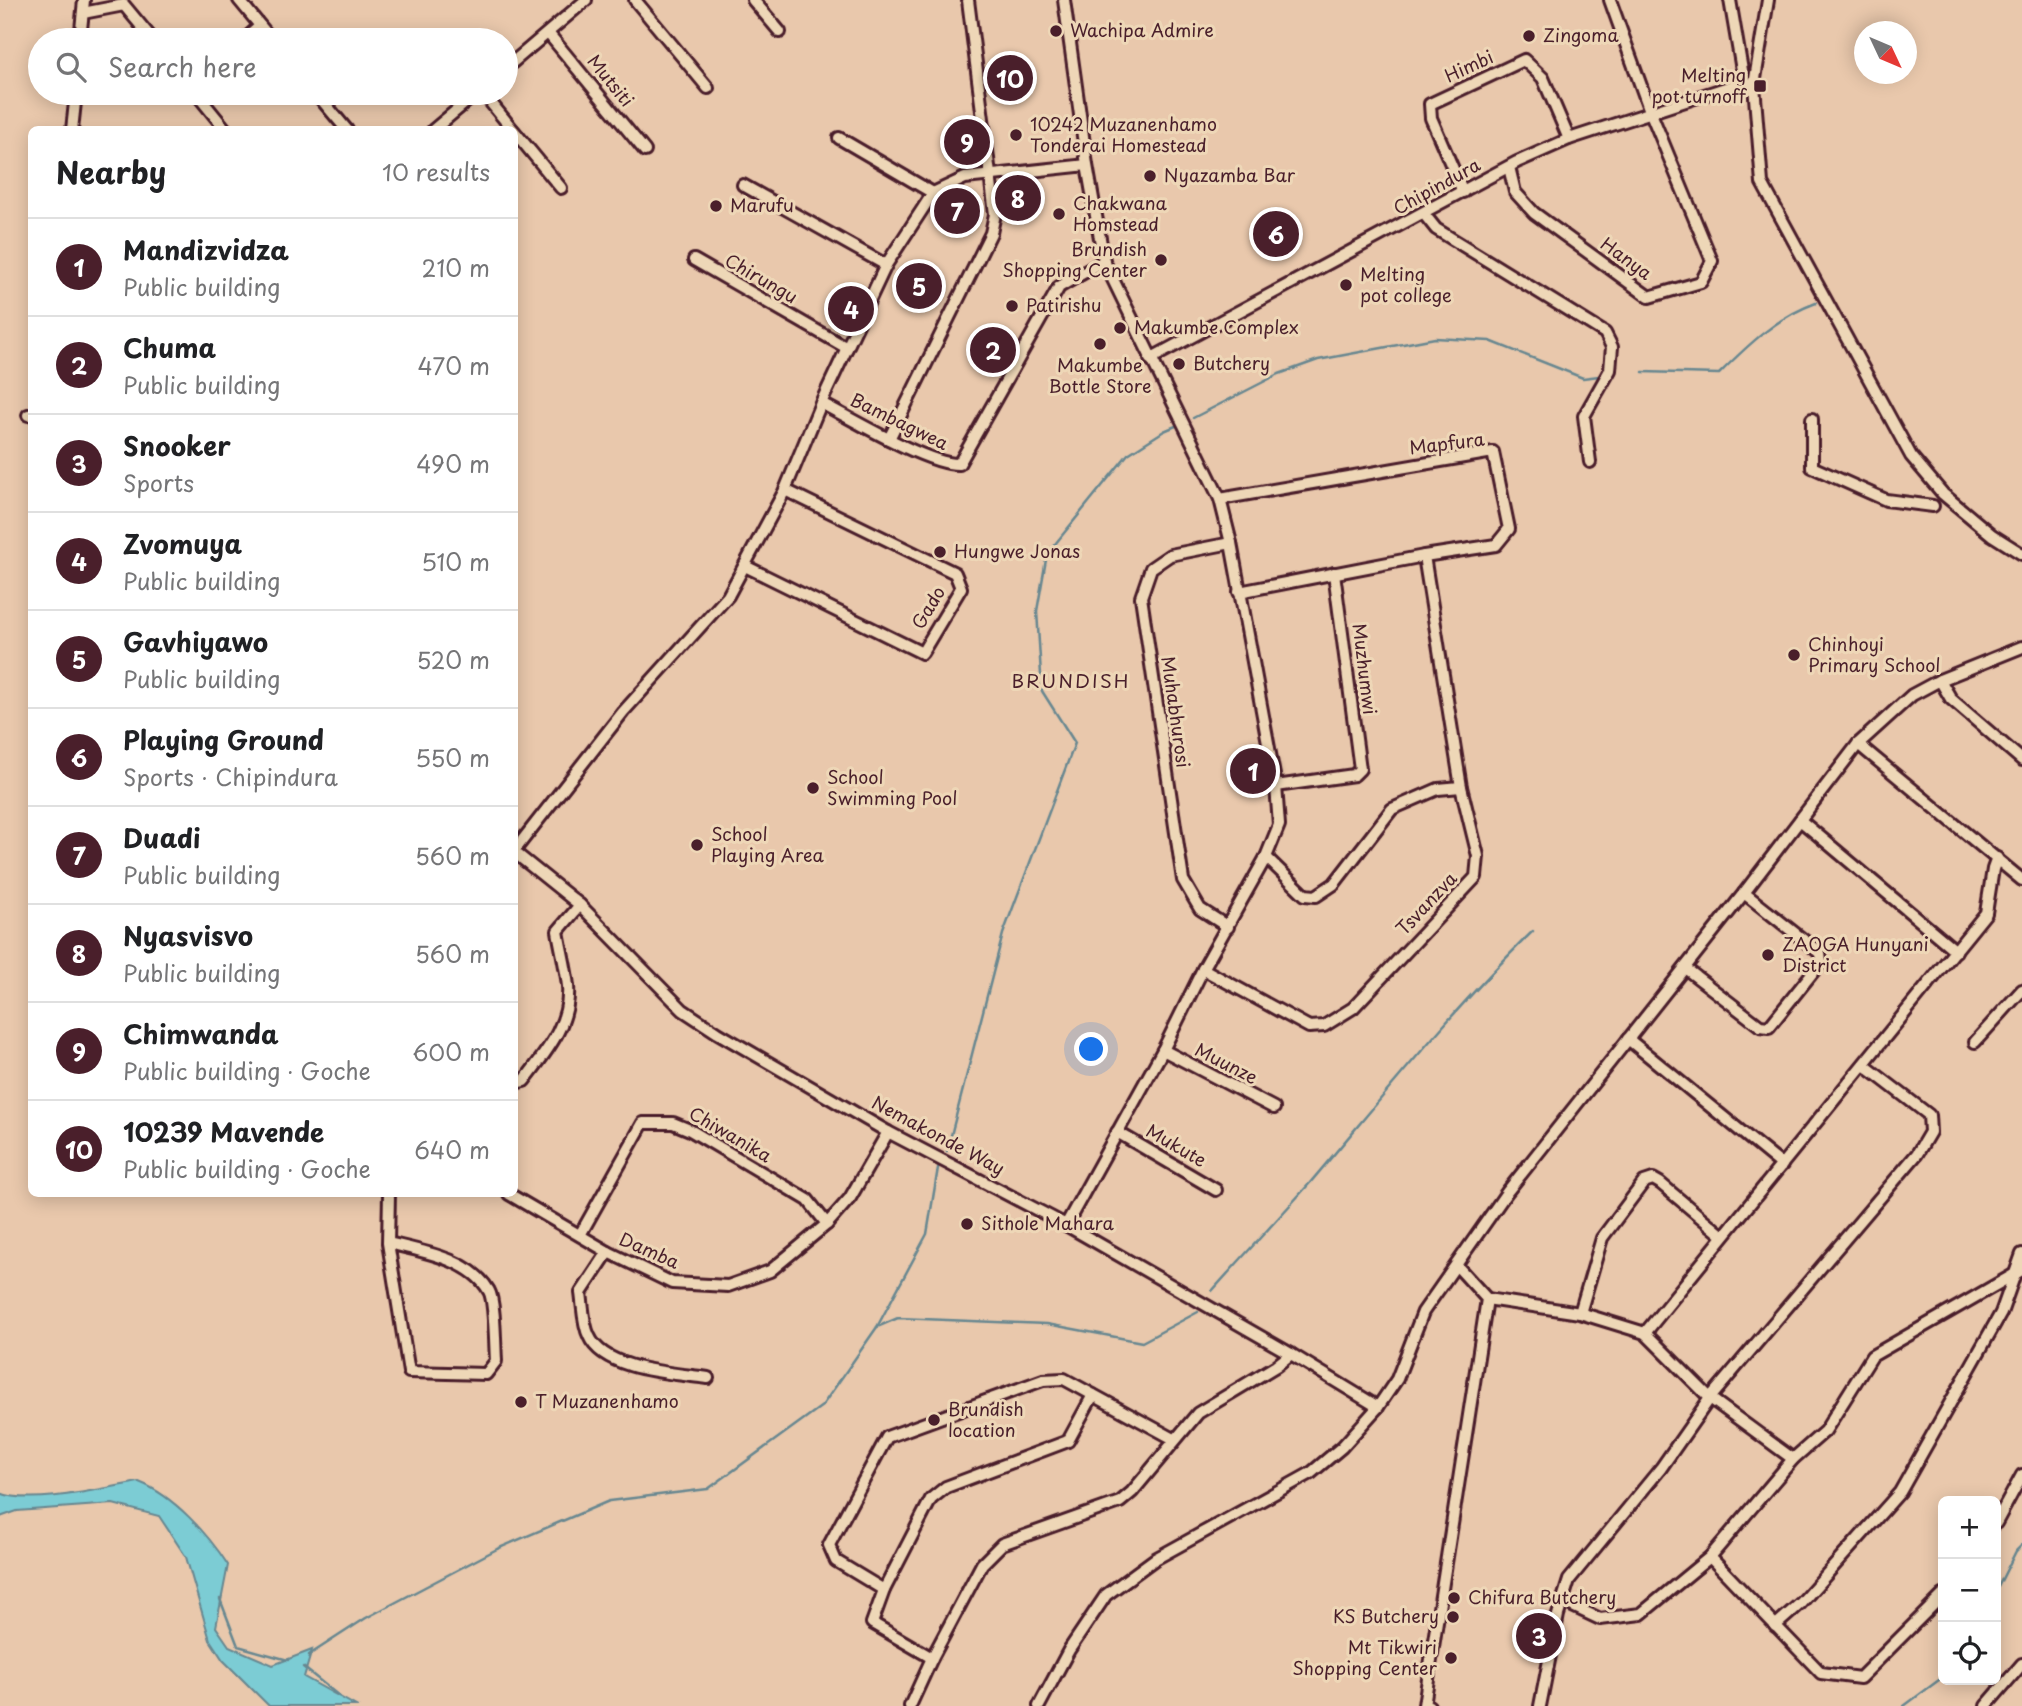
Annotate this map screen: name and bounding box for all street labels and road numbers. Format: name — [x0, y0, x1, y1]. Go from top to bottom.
street label: Himbi — [1440, 43, 1497, 89]
street label: Mutsiti — [582, 48, 641, 112]
street label: Chipindura — [1388, 151, 1485, 221]
street label: Hanya — [1596, 230, 1659, 286]
street label: Chirungu — [720, 246, 803, 309]
street label: Bambagwea — [846, 385, 954, 456]
street label: Mapfura — [1408, 425, 1486, 461]
street label: Gado — [904, 581, 951, 634]
street label: Muzhumwi — [1347, 622, 1384, 716]
street label: Muhabhurosi — [1155, 654, 1198, 769]
street label: Tsvanzva — [1389, 865, 1463, 941]
street label: Muunze — [1191, 1035, 1263, 1090]
street label: Nemakonde Way — [867, 1088, 1010, 1181]
street label: Chiwanika — [684, 1099, 778, 1169]
street label: Mukute — [1141, 1117, 1212, 1173]
street label: Damba — [615, 1224, 685, 1275]

